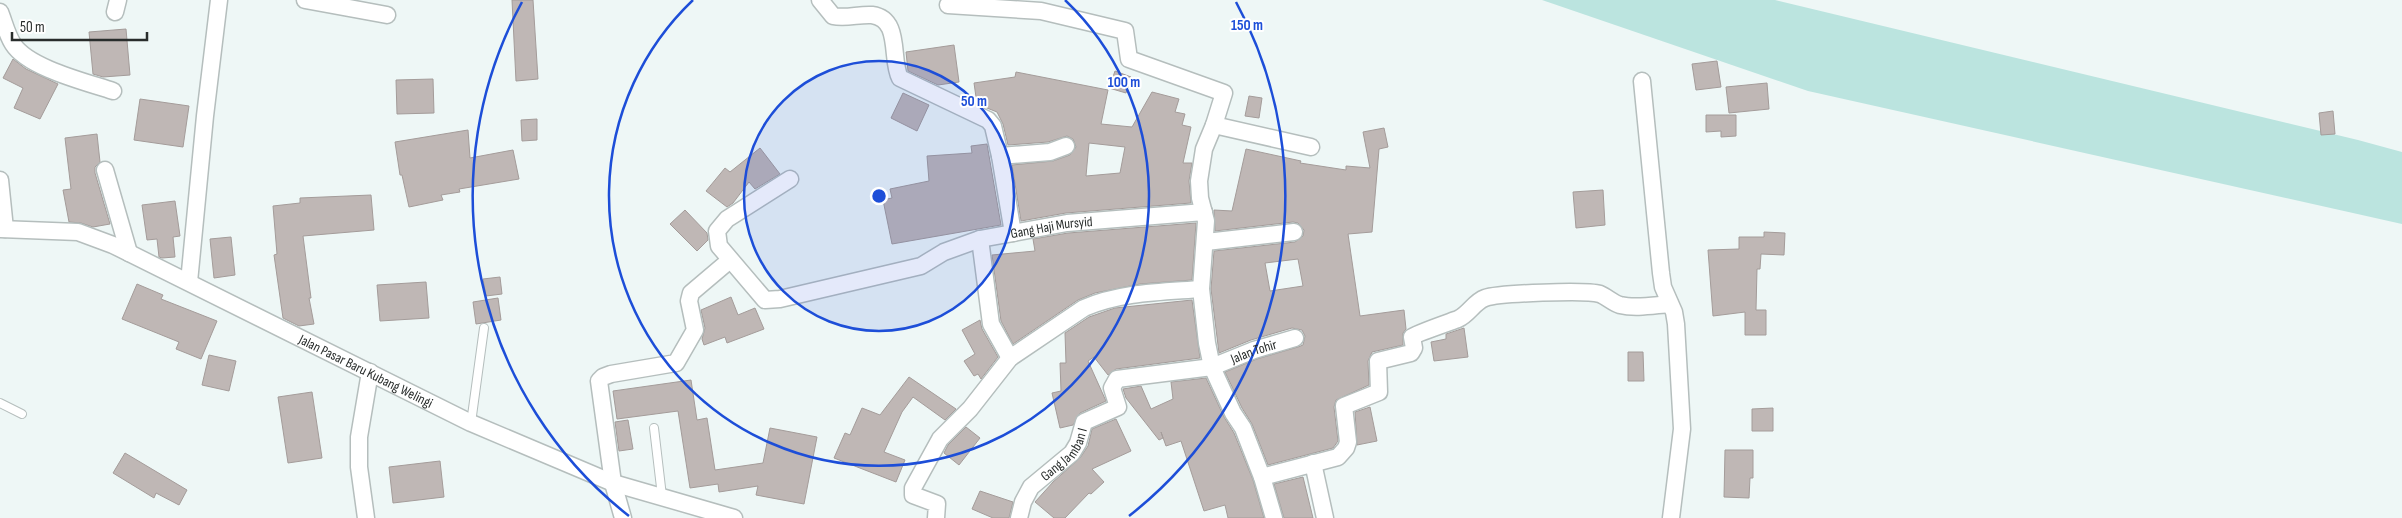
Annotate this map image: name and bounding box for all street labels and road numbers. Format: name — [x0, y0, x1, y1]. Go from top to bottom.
street label: Gang Haji Mursyid — [1009, 213, 1093, 242]
street label: Jalan Pasar Baru Kubang Welingi — [295, 330, 436, 412]
street label: Jalan Tohir — [1227, 336, 1279, 368]
street label: Gang Jamban I — [1037, 426, 1091, 485]

